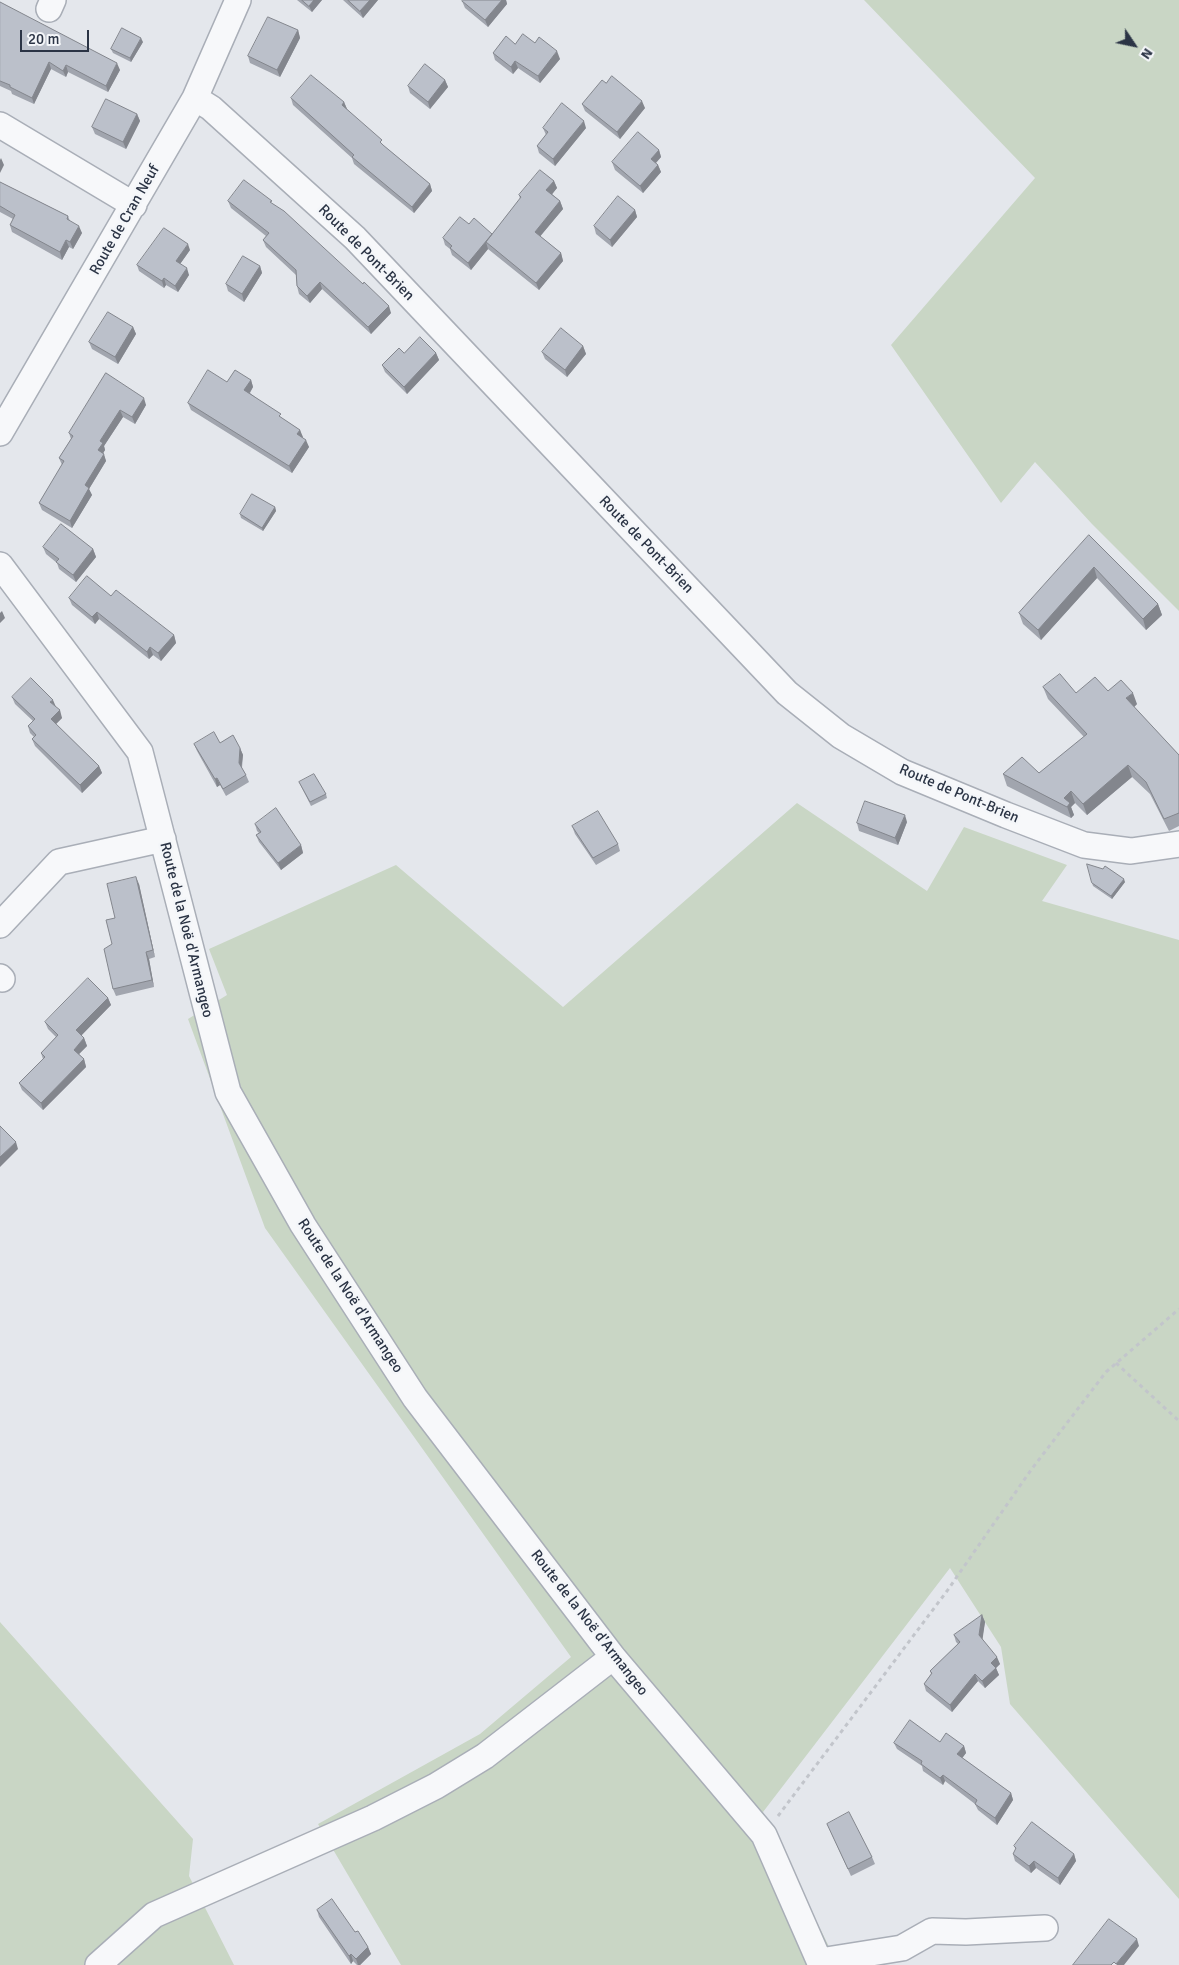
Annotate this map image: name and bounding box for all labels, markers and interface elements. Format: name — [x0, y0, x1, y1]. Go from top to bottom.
scale bar — [22, 20, 91, 52]
north arrow — [1109, 20, 1159, 70]
text: 20 m — [28, 30, 59, 48]
text: N — [1137, 45, 1157, 62]
street label: Route de Cran Neuf — [86, 162, 164, 278]
street label: Route de Pont-Brien — [314, 201, 418, 305]
street label: Route de Pont-Brien — [595, 493, 697, 597]
street label: Route de Pont-Brien — [896, 761, 1022, 827]
street label: Route de la Noë d'Armangeo — [155, 840, 217, 1020]
street label: Route de la Noë d'Armangeo — [293, 1215, 407, 1377]
street label: Route de la Noë d'Armangeo — [526, 1546, 652, 1700]

